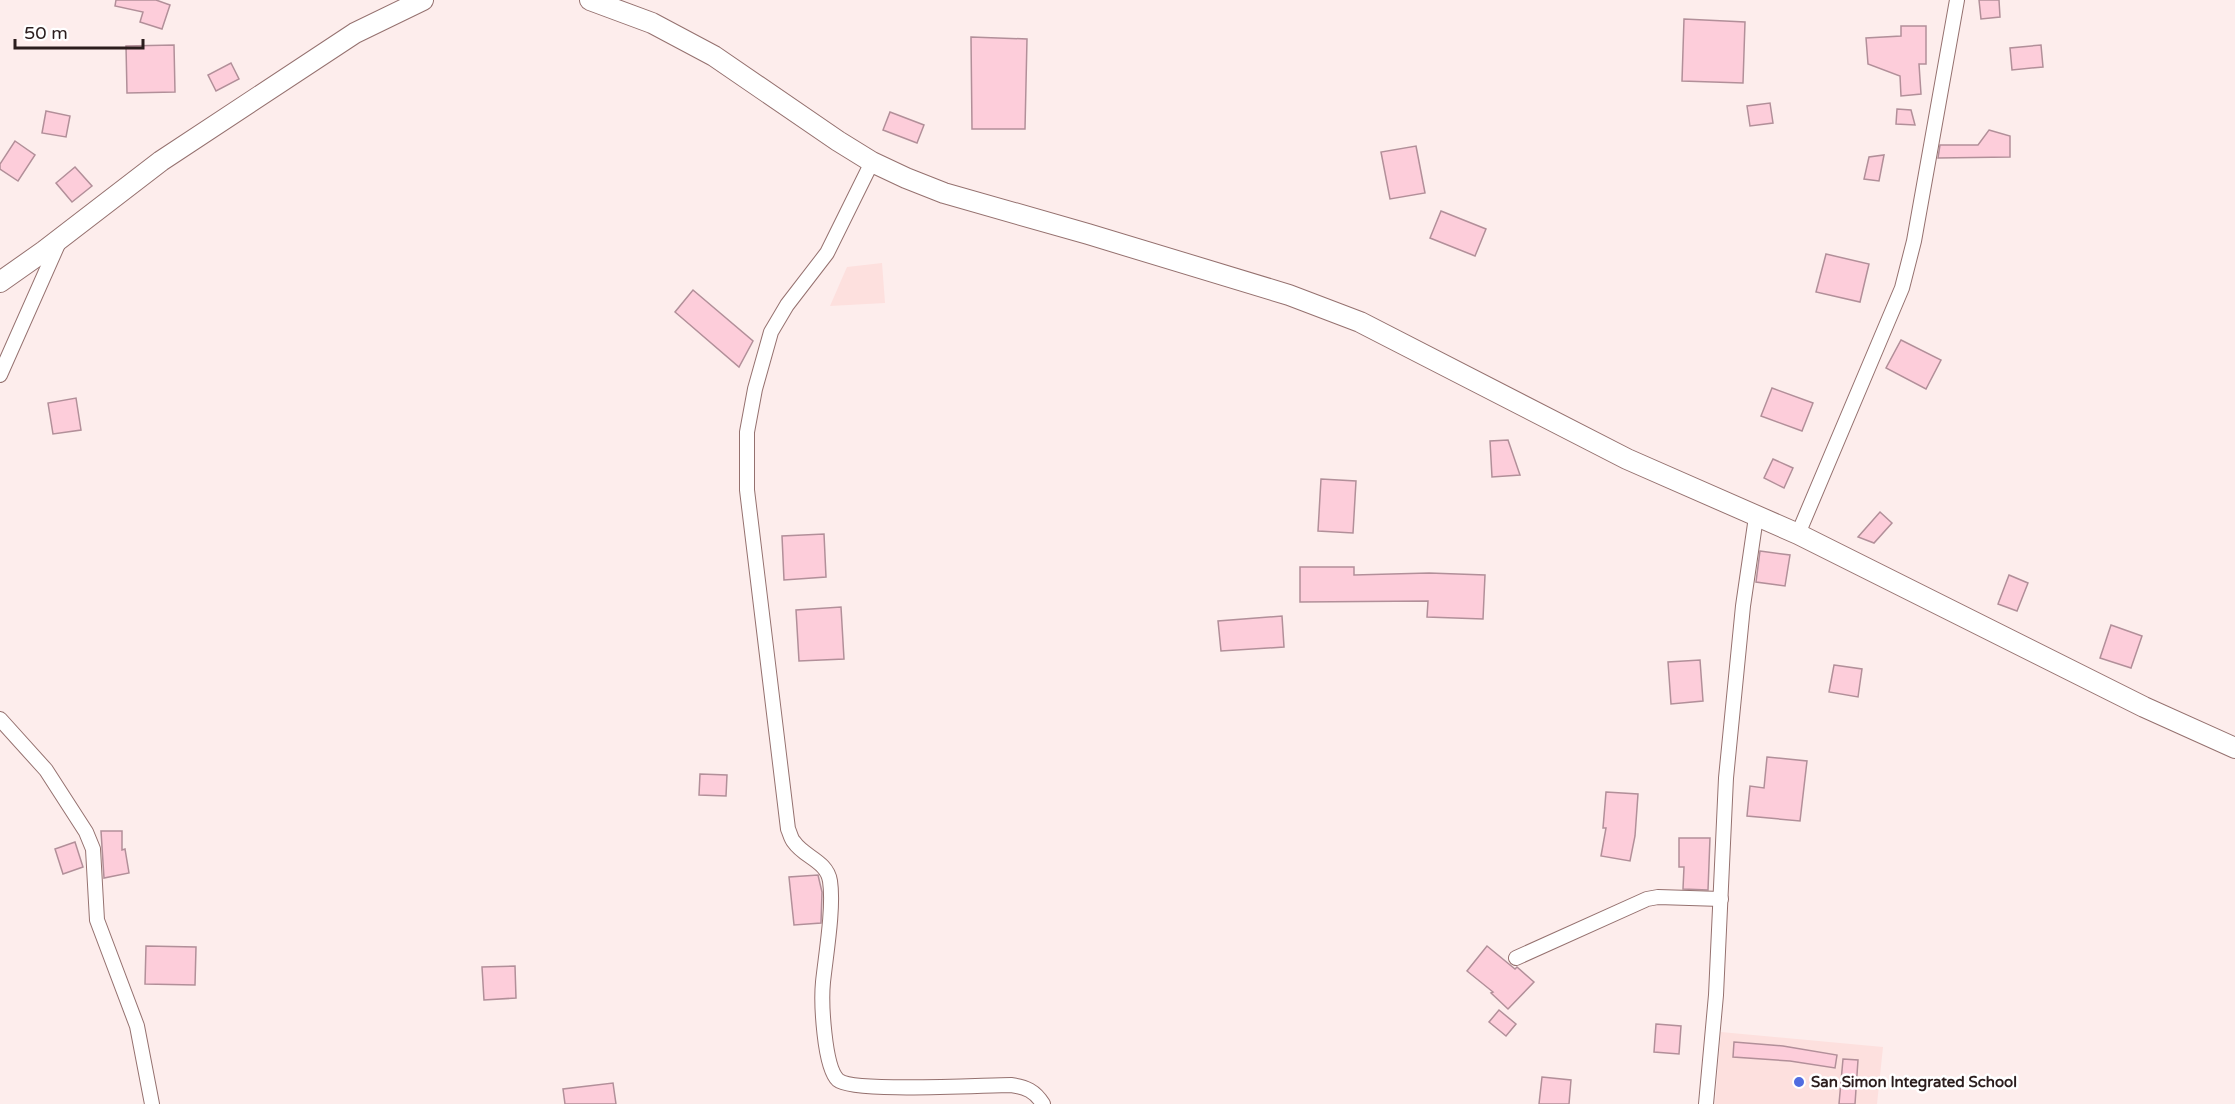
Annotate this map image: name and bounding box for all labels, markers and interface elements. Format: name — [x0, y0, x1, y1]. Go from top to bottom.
scale bar — [15, 12, 142, 50]
text: 50 m — [24, 22, 68, 44]
place label: San Simon Integrated School — [1811, 1073, 2017, 1092]
marker: San Simon Integrated School — [1792, 1075, 1806, 1089]

